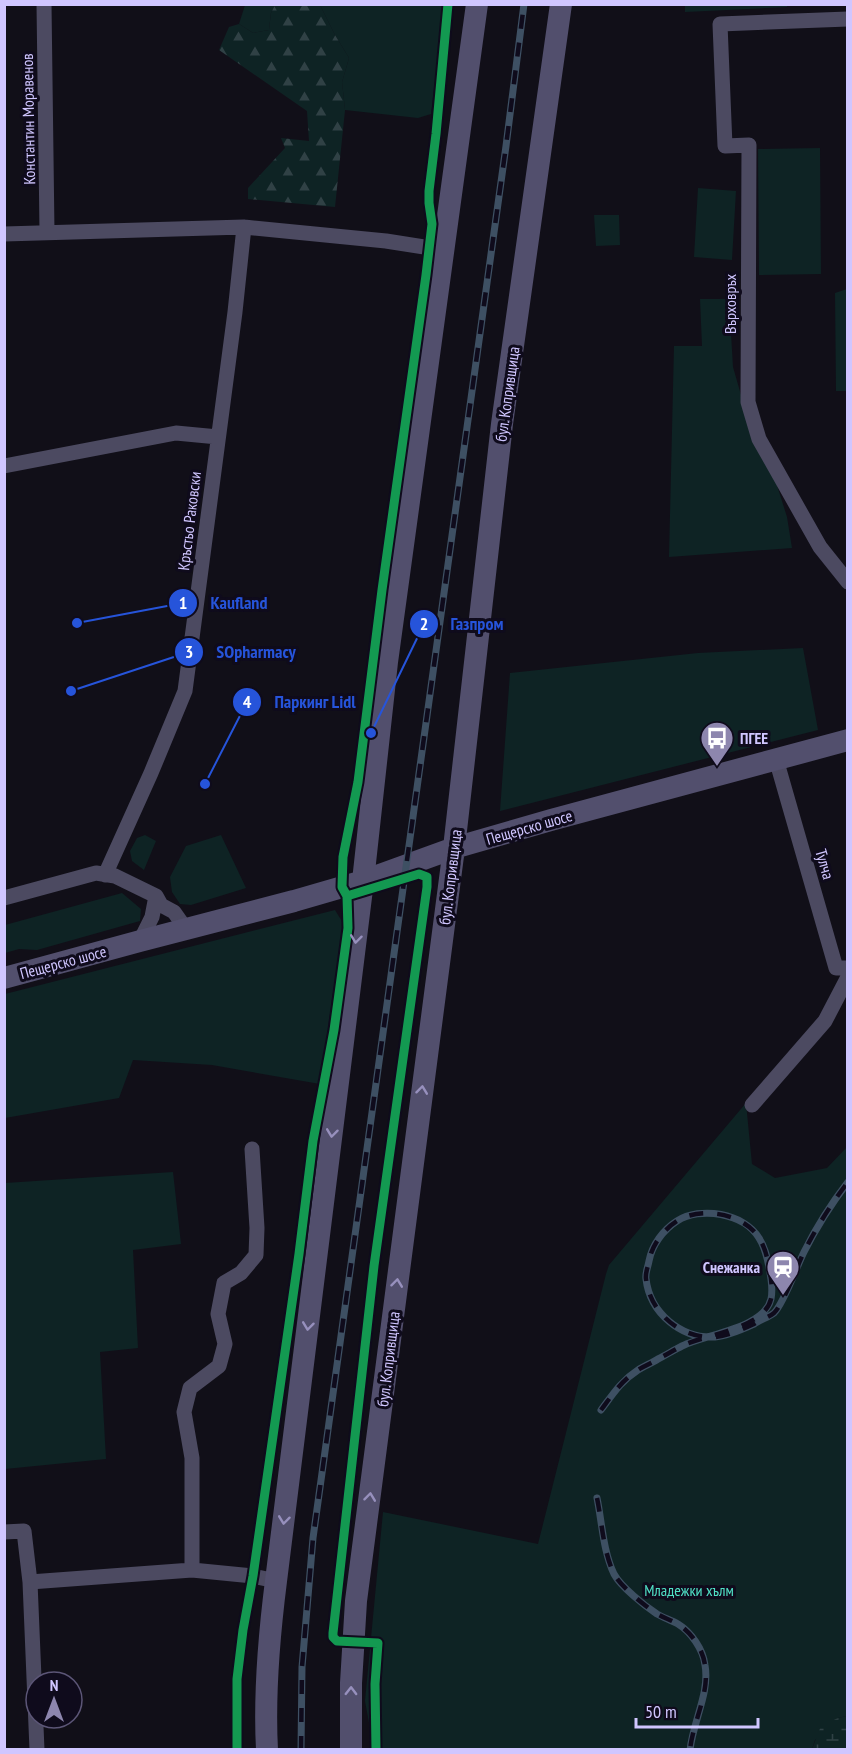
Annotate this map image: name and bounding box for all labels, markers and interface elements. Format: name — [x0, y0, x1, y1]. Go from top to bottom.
street label: Константин Моравенов — [17, 53, 39, 185]
street label: Върховръх — [720, 274, 740, 334]
street label: бул. Копривщица — [490, 345, 524, 443]
street label: Кръстьо Раковски — [173, 470, 205, 572]
callout: Kaufland — [168, 585, 279, 621]
text: 1 — [179, 591, 187, 614]
text: Kaufland — [211, 591, 267, 614]
callout: Газпром — [409, 606, 515, 642]
text: 2 — [420, 612, 428, 635]
text: Газпром — [451, 612, 503, 635]
callout: SOpharmacy — [174, 634, 308, 670]
text: 3 — [185, 640, 193, 663]
text: SOpharmacy — [216, 640, 296, 663]
callout: Паркинг Lidl — [232, 684, 368, 720]
text: 4 — [243, 690, 252, 713]
text: Паркинг Lidl — [274, 690, 356, 713]
bus stop icon: ПГЕЕ — [699, 720, 735, 767]
place label: ПГЕЕ — [740, 728, 768, 748]
street label: Пещерско шосе — [484, 805, 574, 849]
street label: бул. Копривщица — [434, 828, 466, 926]
street label: Тулча — [811, 847, 839, 881]
one-way arrow — [350, 934, 362, 944]
street label: Пещерско шосе — [17, 941, 109, 983]
one-way arrow — [416, 1085, 428, 1094]
one-way arrow — [326, 1128, 339, 1137]
station icon: Снежанка — [765, 1249, 801, 1296]
place label: Снежанка — [703, 1257, 760, 1277]
one-way arrow — [391, 1278, 403, 1287]
street label: бул. Копривщица — [372, 1310, 404, 1408]
one-way arrow — [302, 1322, 315, 1331]
one-way arrow — [363, 1493, 375, 1502]
one-way arrow — [278, 1515, 290, 1524]
park label: Младежки хълм — [644, 1580, 734, 1600]
north arrow — [24, 1670, 84, 1730]
text: N — [50, 1675, 58, 1695]
one-way arrow — [344, 1687, 357, 1696]
scale bar — [636, 1691, 758, 1729]
text: 50 m — [645, 1700, 677, 1723]

